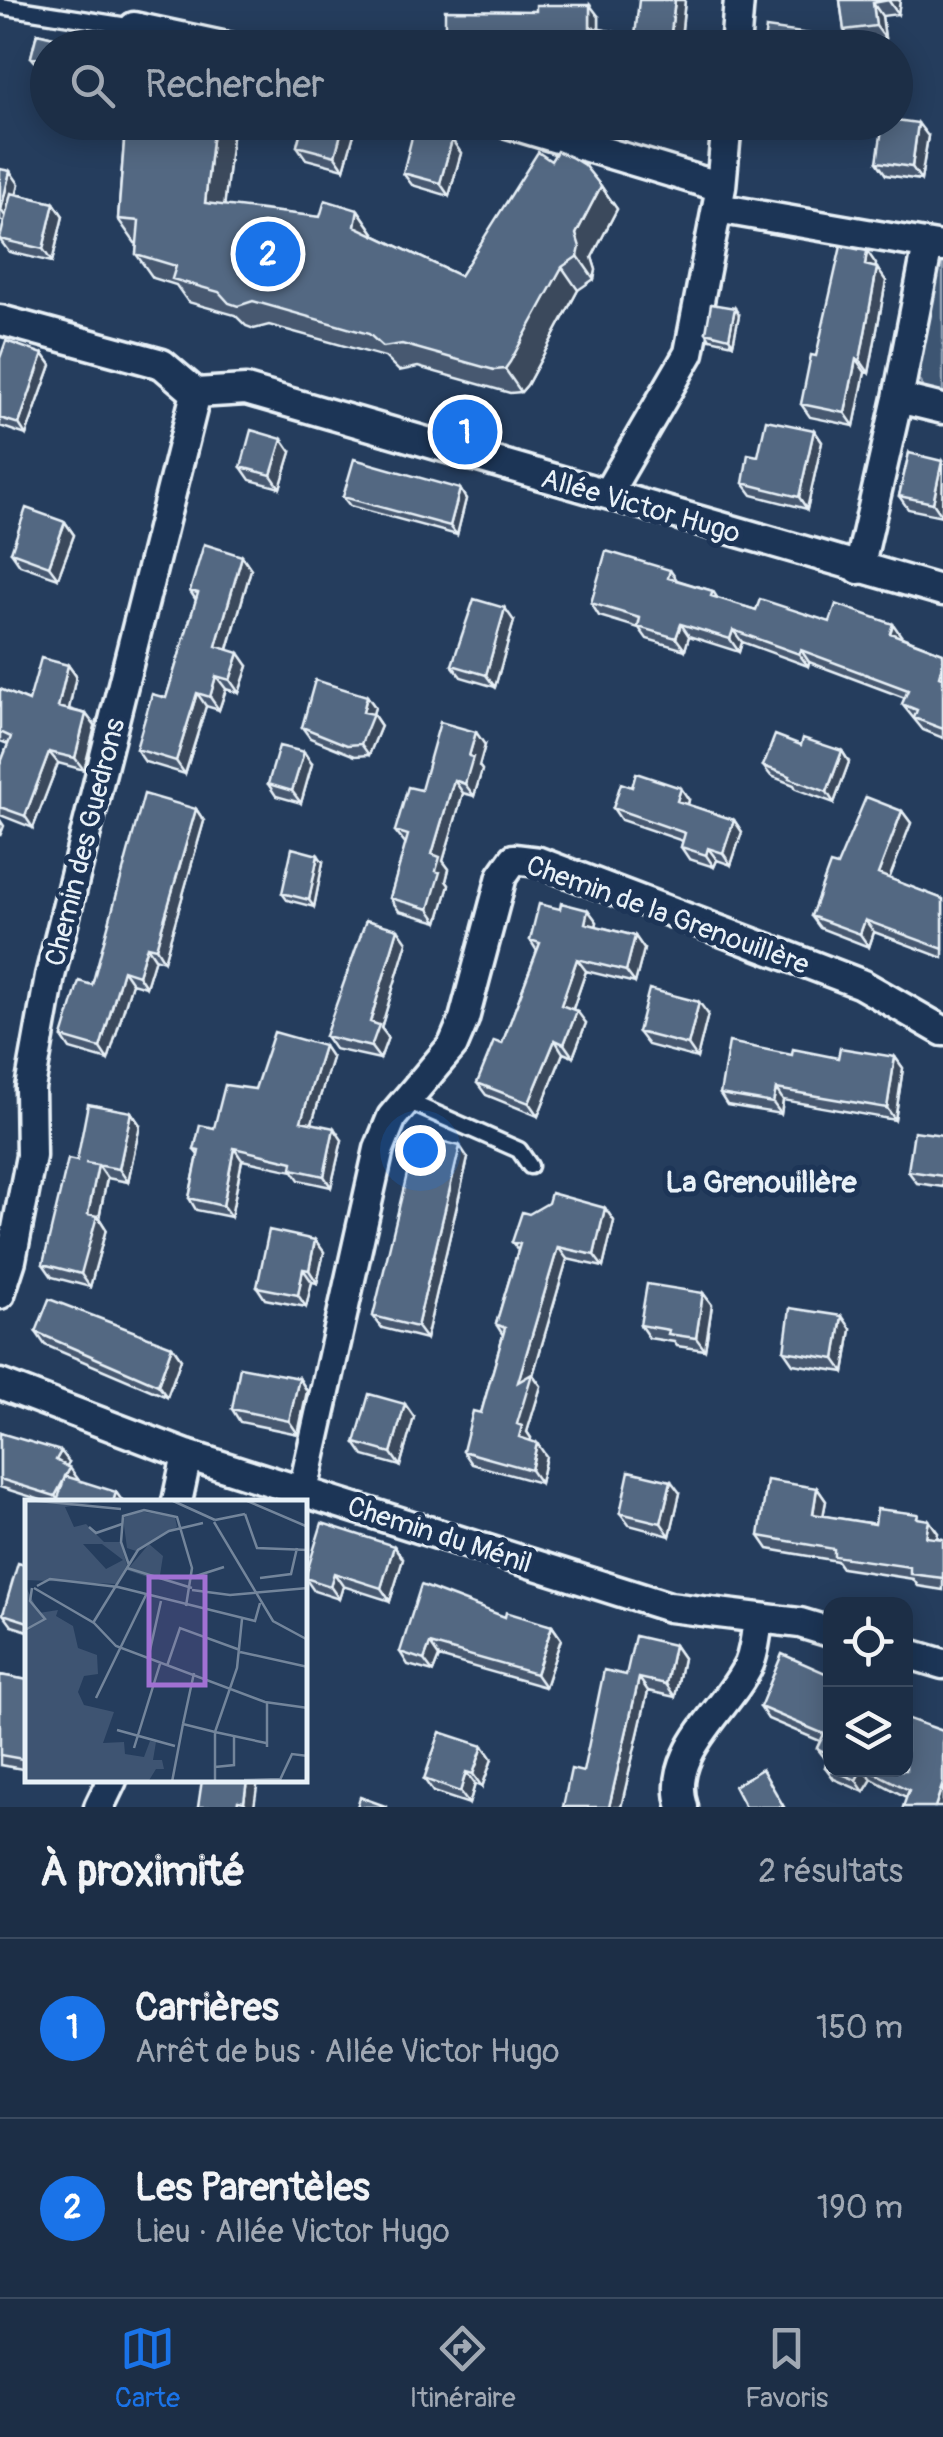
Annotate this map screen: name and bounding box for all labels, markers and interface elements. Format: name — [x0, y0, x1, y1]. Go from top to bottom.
search box — [30, 30, 913, 140]
icon: search — [65, 58, 120, 113]
text: Rechercher — [145, 61, 325, 109]
pin: 2 — [236, 216, 300, 292]
pin: 1 — [432, 394, 498, 470]
street label: Allée Victor Hugo — [537, 461, 744, 552]
street label: Chemin des Guedrons — [38, 714, 133, 970]
street label: Chemin de la Grenouillère — [521, 848, 814, 983]
your location — [395, 1125, 446, 1176]
district label: La Grenouillère — [666, 1164, 858, 1201]
street label: Chemin du Ménil — [343, 1489, 536, 1582]
inset map — [25, 1500, 308, 1782]
map controls — [823, 1597, 913, 1777]
button: locate — [823, 1597, 913, 1687]
button: layers — [823, 1687, 913, 1777]
text: À proximité — [40, 1846, 245, 1898]
text: 2 résultats — [758, 1852, 903, 1892]
text: Carrières — [135, 1984, 279, 2032]
text: 1 — [66, 2008, 79, 2048]
text: 150 m — [816, 2008, 903, 2048]
text: Arrêt de bus · Allée Victor Hugo — [135, 2032, 560, 2072]
text: Les Parentèles — [135, 2164, 370, 2212]
text: 2 — [64, 2188, 81, 2228]
text: 190 m — [817, 2188, 903, 2228]
text: Lieu · Allée Victor Hugo — [135, 2212, 450, 2252]
tab: Carte — [115, 2321, 180, 2416]
tab: Itinéraire — [410, 2321, 515, 2416]
tab: Favoris — [745, 2321, 828, 2416]

